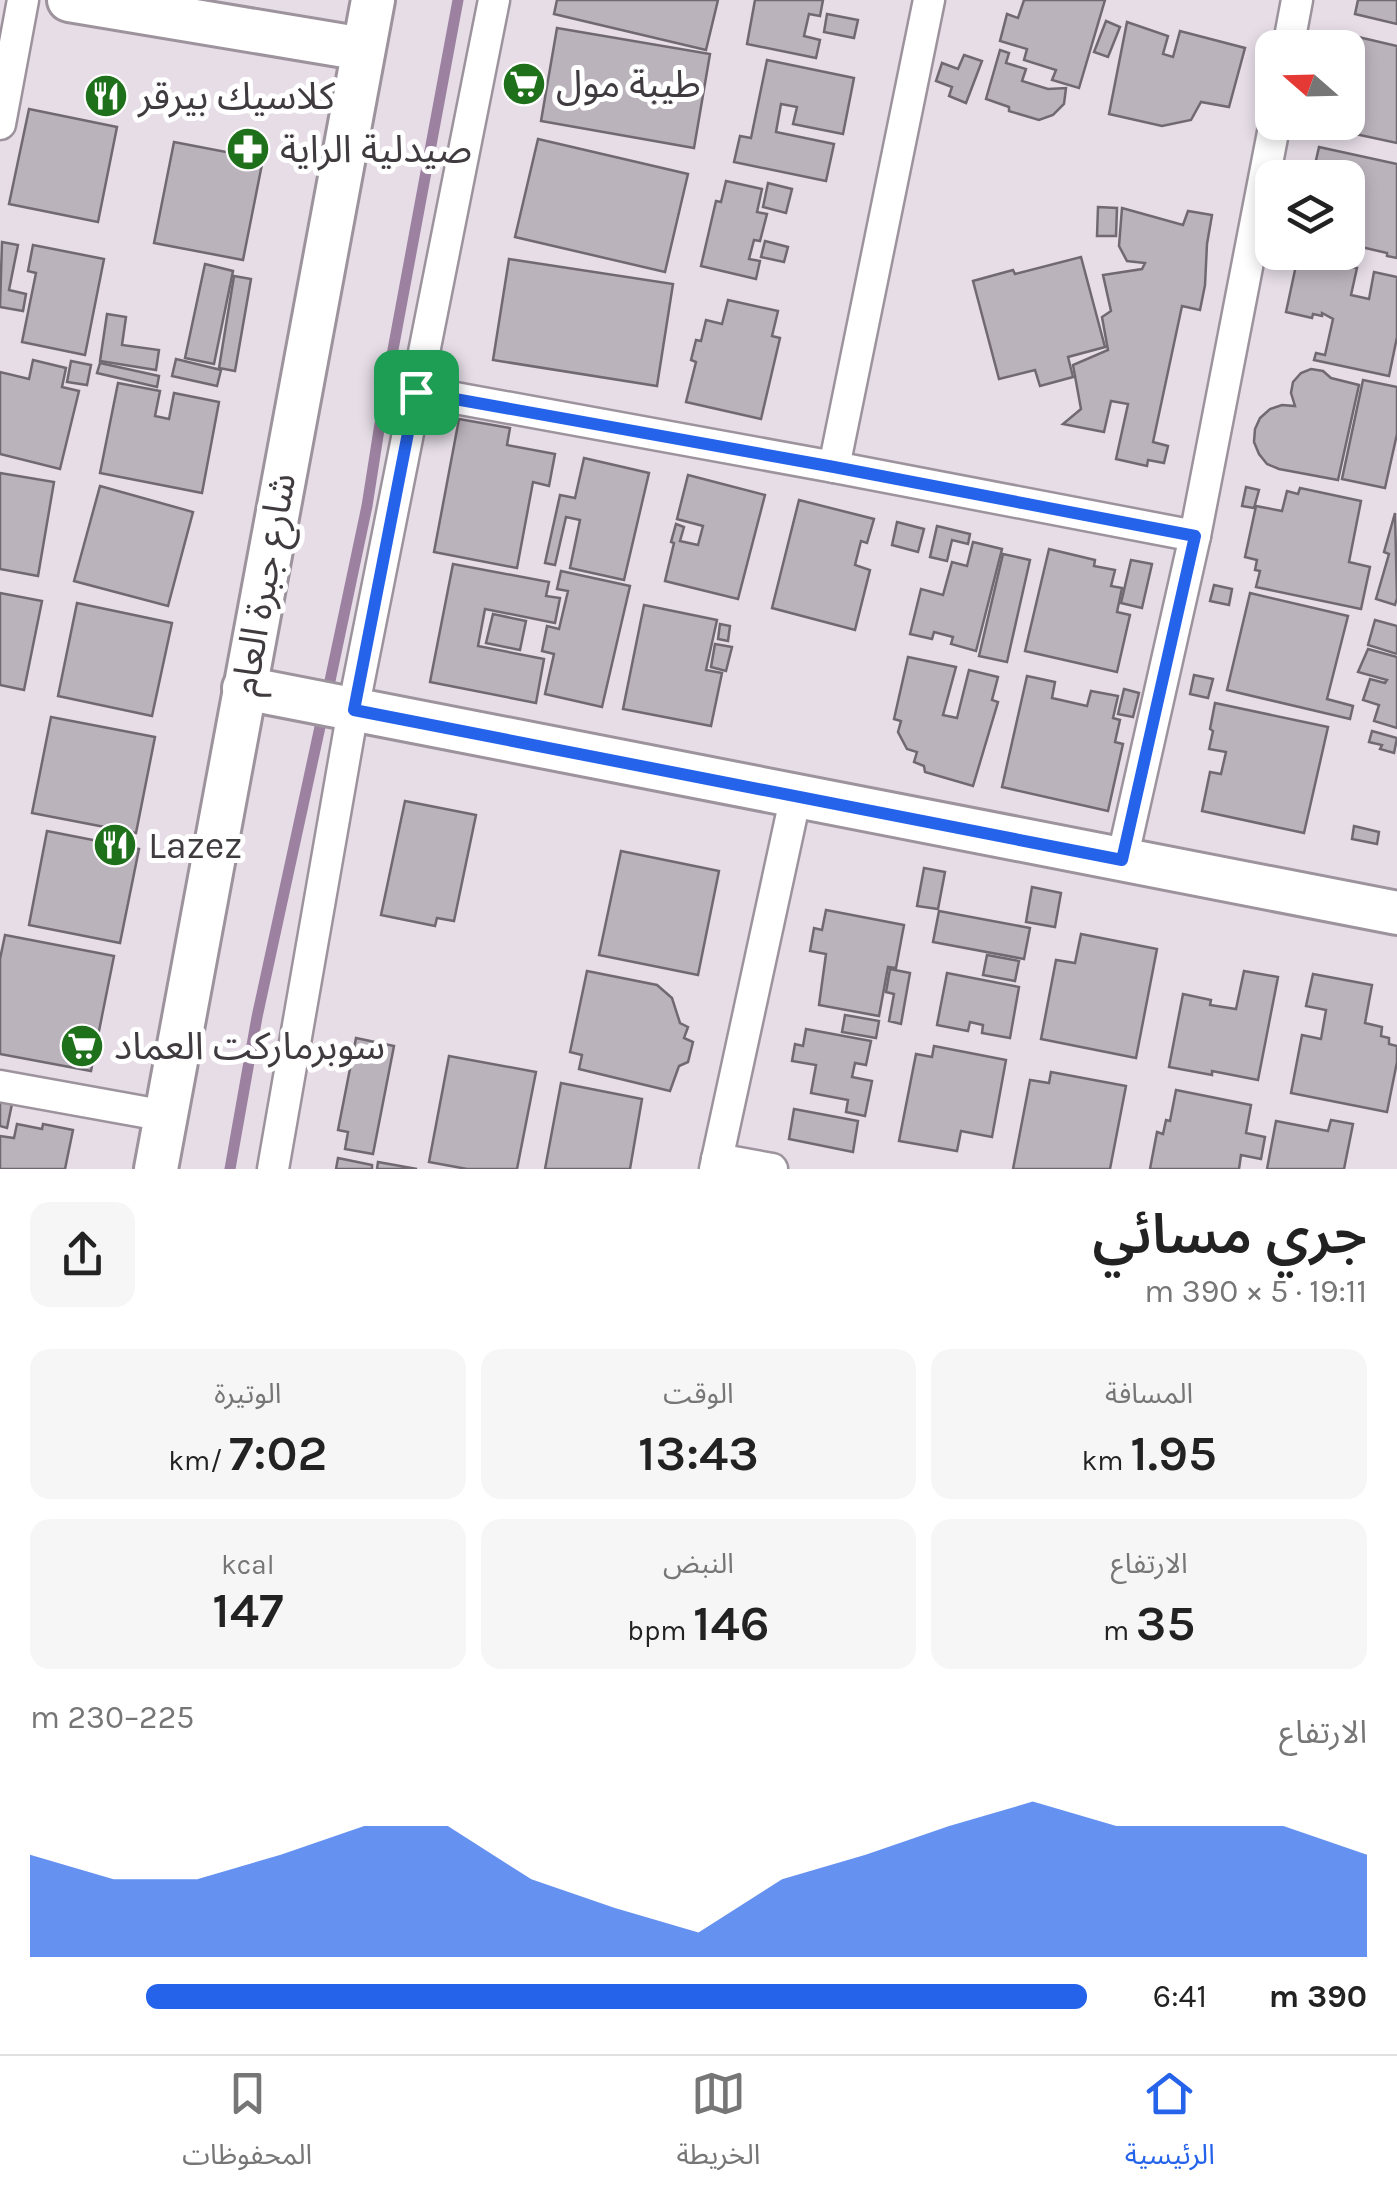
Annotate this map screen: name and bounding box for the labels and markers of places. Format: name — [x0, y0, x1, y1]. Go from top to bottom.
supermarket icon: طيبة مول — [501, 61, 547, 107]
place label: طيبة مول — [556, 62, 701, 107]
restaurant icon: كلاسيك بيرقر — [83, 73, 129, 119]
place label: كلاسيك بيرقر — [137, 74, 336, 119]
pharmacy icon: صيدلية الراية — [225, 126, 271, 172]
place label: صيدلية الراية — [280, 127, 472, 172]
pin — [374, 350, 459, 435]
restaurant icon: Lazez — [92, 822, 138, 868]
place label: Lazez — [148, 823, 242, 868]
supermarket icon: سوبرماركت العماد — [59, 1023, 105, 1069]
place label: سوبرماركت العماد — [114, 1024, 385, 1069]

